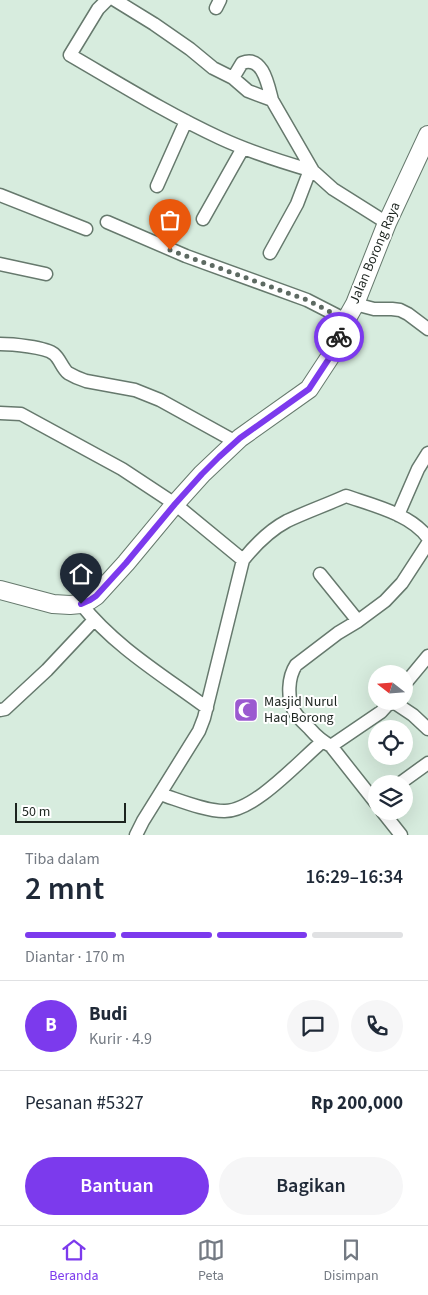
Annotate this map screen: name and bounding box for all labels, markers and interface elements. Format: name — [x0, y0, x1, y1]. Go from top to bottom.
pin — [149, 199, 191, 250]
street label: Jalan Borong Raya — [345, 199, 405, 307]
icon: bag — [156, 206, 184, 234]
courier — [314, 312, 364, 362]
icon: bike — [325, 323, 353, 351]
pin — [60, 553, 102, 604]
icon: home — [67, 560, 95, 588]
north arrow — [368, 665, 412, 710]
map controls — [368, 665, 413, 820]
place label: Masjid Nurul Haq Borong — [264, 692, 338, 728]
mosque icon: Masjid Nurul Haq Borong — [233, 697, 259, 723]
button: locate — [368, 720, 413, 765]
button: layers — [368, 775, 413, 820]
scale bar — [15, 800, 126, 823]
text: 50 m — [22, 802, 50, 822]
text: Tiba dalam — [25, 848, 100, 870]
text: 16:29–16:34 — [305, 864, 403, 891]
text: 2 mnt — [25, 866, 104, 912]
text: Diantar · 170 m — [25, 946, 125, 968]
button: chat — [287, 1000, 339, 1052]
button: phone — [351, 1000, 403, 1052]
text: Budi — [89, 1001, 127, 1028]
text: B — [45, 1012, 57, 1039]
text: Kurir · 4.9 — [89, 1028, 152, 1050]
text: Pesanan #5327 — [25, 1090, 144, 1117]
text: Rp 200,000 — [311, 1090, 403, 1117]
button: Bantuan — [25, 1157, 209, 1215]
button: Bagikan — [219, 1157, 403, 1215]
tab: Beranda — [49, 1236, 98, 1286]
tab: Peta — [197, 1236, 225, 1286]
tab: Disimpan — [323, 1236, 379, 1286]

